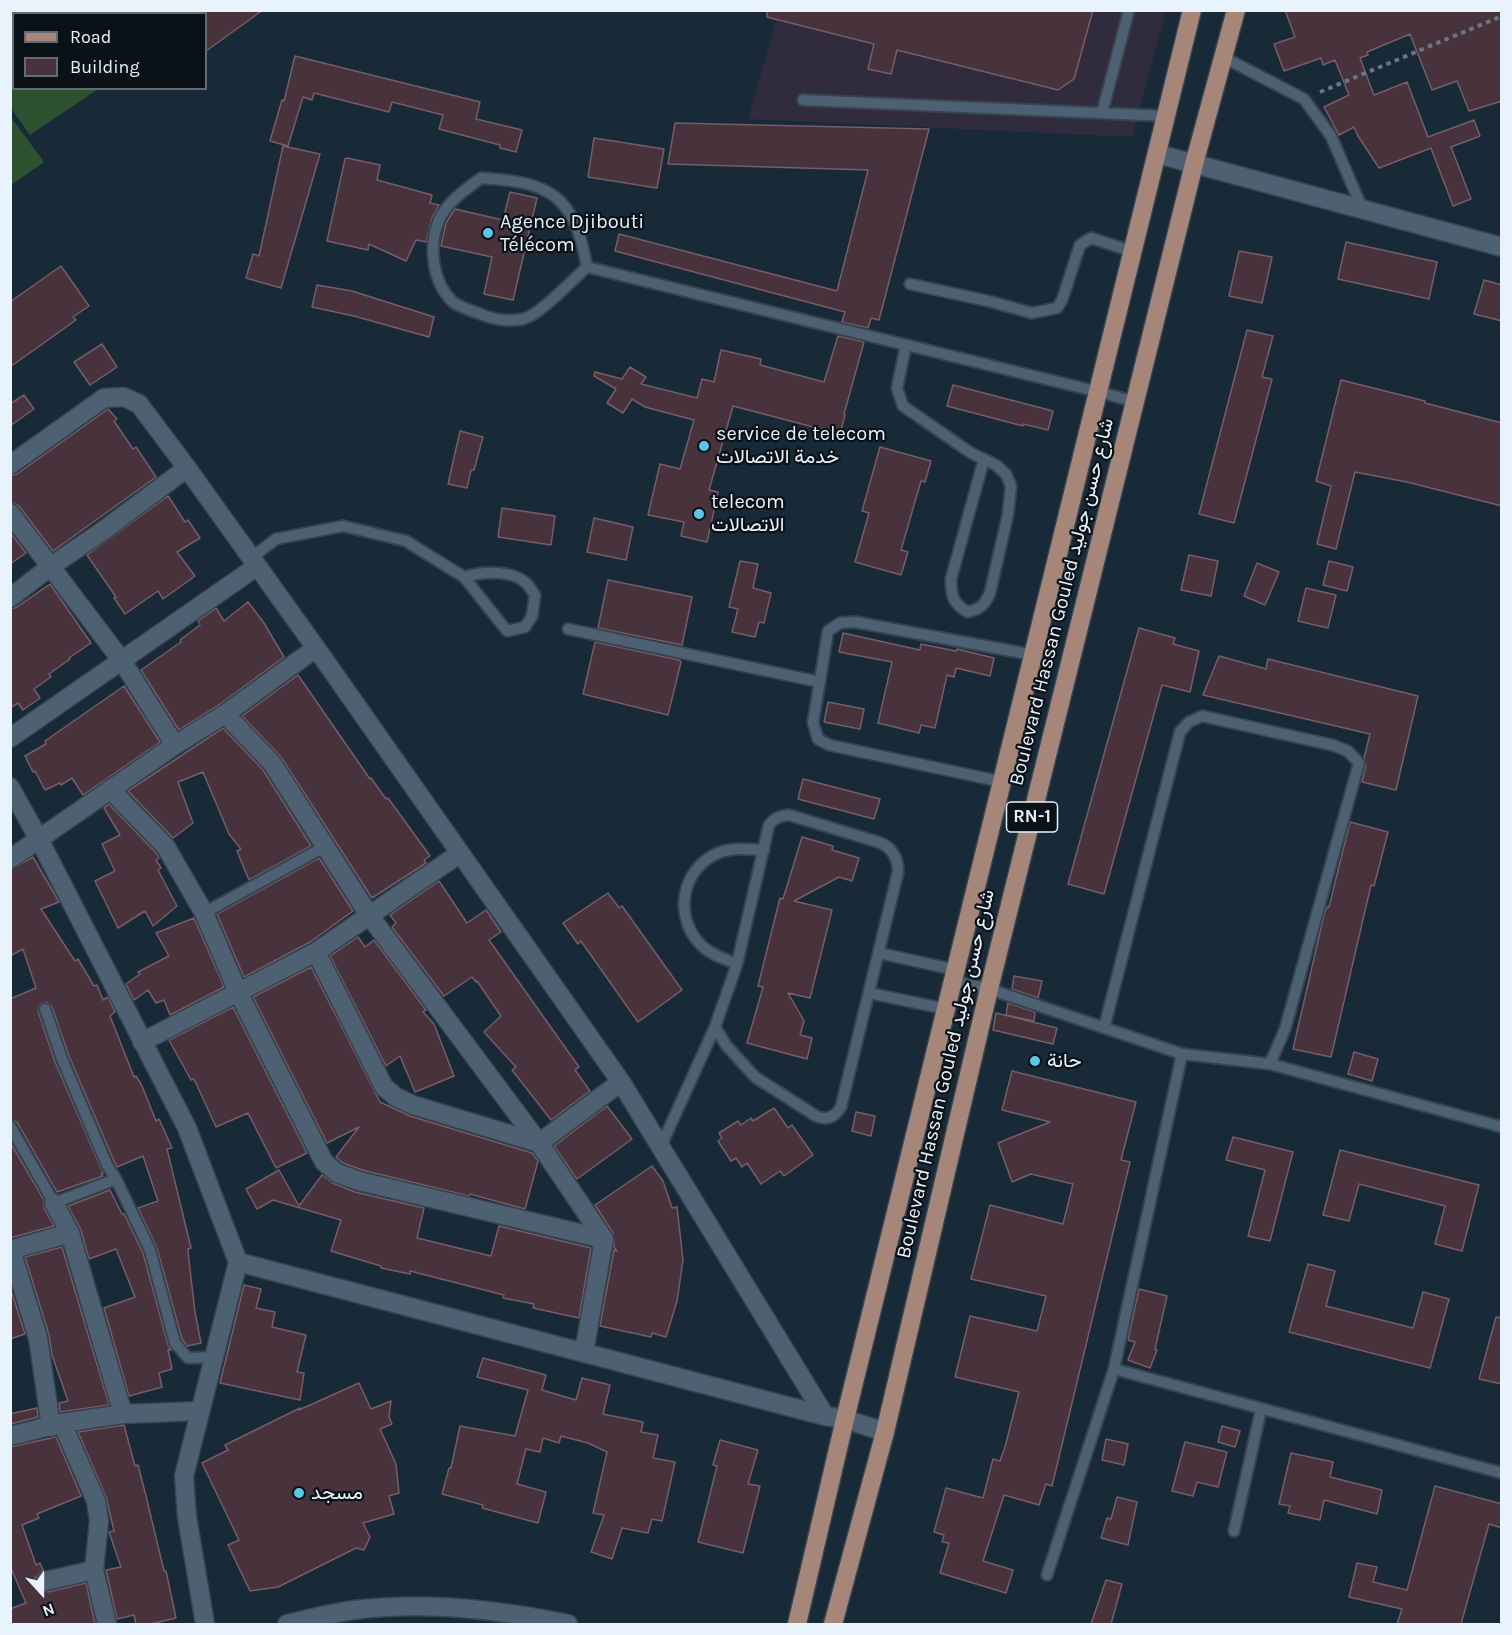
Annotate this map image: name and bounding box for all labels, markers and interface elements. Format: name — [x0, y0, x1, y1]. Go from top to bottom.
legend — [12, 12, 207, 90]
text: Road — [70, 26, 111, 48]
text: Building — [70, 56, 140, 78]
place label: Agence Djibouti Télécom — [500, 210, 644, 257]
marker: Agence Djibouti Télécom — [481, 226, 495, 240]
street label: Boulevard Hassan Gouled شارع حسن جوليد — [1005, 416, 1119, 788]
place label: service de telecom خدمة الاتصالات — [716, 422, 886, 469]
marker: service de telecom خدمة الاتصالات — [697, 439, 711, 453]
place label: telecom الاتصالات — [711, 490, 785, 537]
marker: telecom الاتصالات — [692, 507, 706, 521]
road number: RN-1 — [1006, 802, 1058, 832]
street label: Boulevard Hassan Gouled شارع حسن جوليد — [892, 887, 1000, 1261]
place label: حانة — [1047, 1049, 1082, 1073]
marker: حانة — [1028, 1054, 1042, 1068]
place label: مسجد — [311, 1481, 363, 1505]
marker: مسجد — [292, 1486, 306, 1500]
north arrow — [12, 1563, 72, 1623]
text: N — [40, 1599, 57, 1621]

